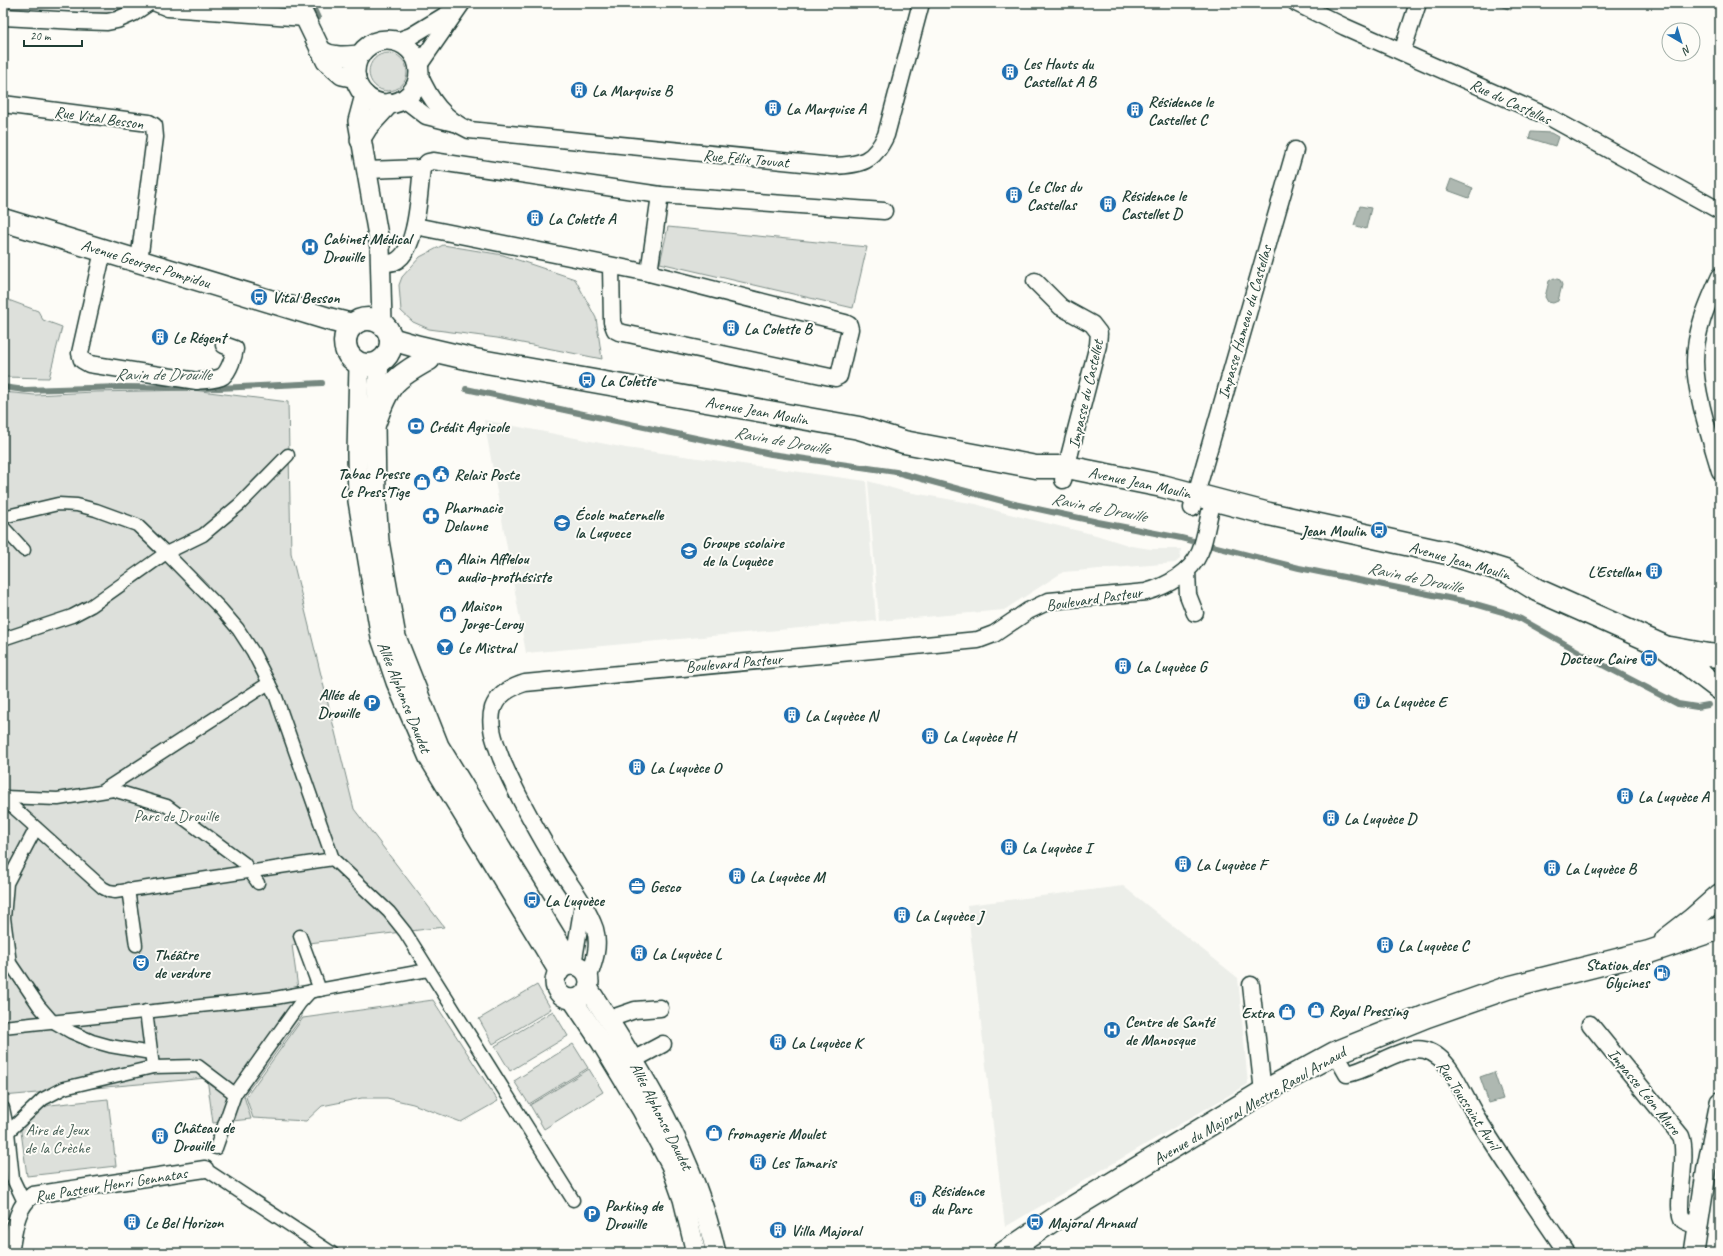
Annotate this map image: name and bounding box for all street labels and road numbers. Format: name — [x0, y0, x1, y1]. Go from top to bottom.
street label: Rue du Castellas — [1467, 74, 1556, 130]
street label: Rue Vital Besson — [53, 102, 146, 134]
street label: Rue Félix Touvat — [702, 145, 791, 173]
street label: Avenue Georges Pompidou — [79, 235, 214, 293]
street label: Impasse Hameau du Castellas — [1213, 242, 1277, 401]
street label: Impasse du Castellet — [1064, 336, 1109, 450]
street label: Avenue Jean Moulin — [704, 392, 811, 430]
street label: Avenue Jean Moulin — [1087, 462, 1194, 504]
street label: Avenue Jean Moulin — [1407, 537, 1513, 585]
street label: Boulevard Pasteur — [1045, 582, 1146, 616]
street label: Allée Alphonse Daudet — [373, 639, 436, 757]
street label: Boulevard Pasteur — [685, 649, 785, 677]
street label: Avenue du Majoral Mestre Raoul Arnaud — [1150, 1041, 1352, 1169]
street label: Impasse Léon Mure — [1603, 1044, 1686, 1140]
street label: Rue Toussaint Avril — [1432, 1057, 1506, 1157]
street label: Allée Alphonse Daudet — [625, 1059, 698, 1175]
street label: Rue Pasteur Henri Gennatas — [34, 1163, 190, 1207]

